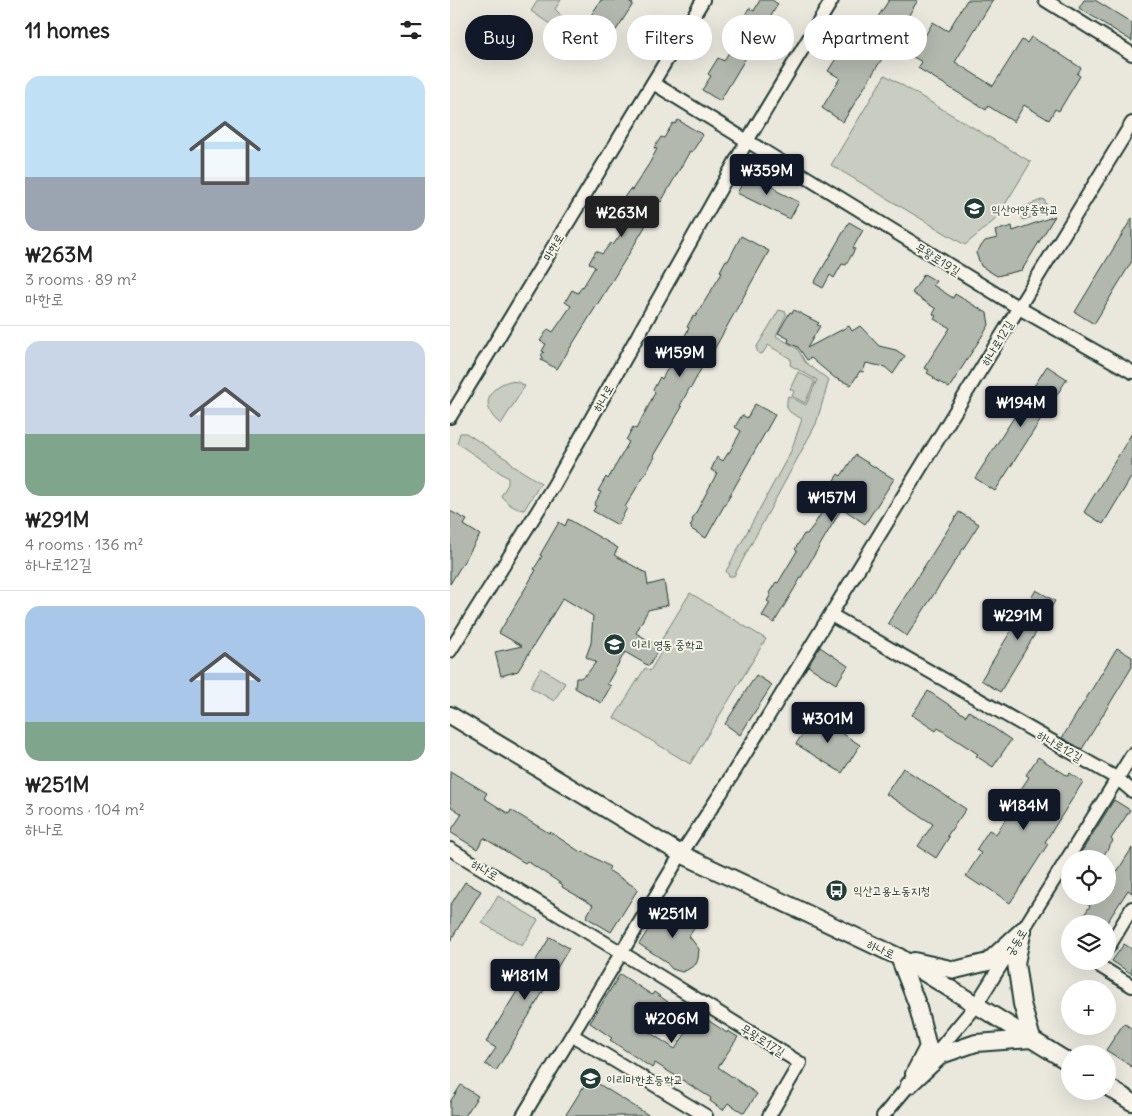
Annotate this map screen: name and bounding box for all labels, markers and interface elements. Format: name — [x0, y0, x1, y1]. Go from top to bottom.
chip: Buy — [465, 15, 533, 60]
chip: Rent — [543, 15, 617, 60]
chip: Filters — [627, 15, 712, 60]
chip: New — [722, 15, 794, 60]
chip: Apartment — [804, 15, 927, 60]
icon: filters — [397, 16, 425, 44]
text: 11 homes — [25, 17, 110, 44]
icon: home — [180, 108, 270, 198]
pin: ₩359M — [732, 154, 802, 196]
text: ₩359M — [741, 160, 793, 180]
pin: ₩263M — [587, 196, 657, 238]
school or university icon: 익산어양중학교 — [963, 197, 987, 221]
text: ₩263M — [596, 202, 648, 222]
place label: 익산어양중학교 — [991, 202, 1059, 217]
street label: 마한로 — [539, 231, 567, 263]
street label: 무왕로19길 — [913, 239, 964, 279]
text: ₩263M — [25, 241, 93, 268]
text: 3 rooms · 89 m² — [25, 269, 137, 289]
text: 마한로 — [25, 289, 64, 309]
street label: 하나로12길 — [978, 317, 1016, 368]
pin: ₩159M — [645, 336, 715, 378]
text: ₩159M — [655, 342, 705, 362]
icon: home — [180, 374, 270, 464]
street label: 하나로 — [589, 382, 617, 414]
pin: ₩194M — [986, 386, 1056, 428]
text: ₩194M — [996, 392, 1046, 412]
pin: ₩157M — [797, 480, 867, 523]
text: ₩157M — [808, 487, 856, 507]
text: ₩291M — [25, 506, 90, 533]
text: 4 rooms · 136 m² — [25, 534, 143, 554]
text: 하나로12길 — [25, 554, 92, 574]
pin: ₩291M — [983, 598, 1053, 641]
text: ₩291M — [993, 605, 1043, 625]
school or university icon: 이리 영동 중학교 — [603, 632, 627, 656]
place label: 이리 영동 중학교 — [631, 637, 704, 652]
icon: home — [180, 639, 270, 729]
pin: ₩301M — [793, 702, 863, 744]
text: ₩301M — [803, 708, 853, 728]
street label: 하나로12길 — [1035, 727, 1086, 765]
text: ₩251M — [25, 771, 90, 798]
pin: ₩184M — [989, 788, 1059, 831]
text: ₩184M — [999, 795, 1049, 815]
text: 3 rooms · 104 m² — [25, 799, 145, 819]
text: 하나로 — [25, 819, 64, 839]
map controls — [1061, 850, 1116, 1100]
button: locate — [1061, 850, 1116, 905]
street label: 하나로 — [469, 856, 501, 884]
bus stop icon: 익산고용노동지청 — [825, 878, 849, 902]
place label: 익산고용노동지청 — [853, 883, 930, 898]
pin: ₩251M — [638, 896, 708, 939]
text: ₩251M — [648, 903, 698, 923]
button: layers — [1061, 915, 1116, 970]
street label: 궁동로 — [1002, 926, 1030, 958]
street label: 하나로 — [865, 936, 897, 962]
pin: ₩181M — [490, 958, 560, 1001]
text: ₩181M — [502, 965, 548, 985]
button: + — [1061, 980, 1116, 1035]
pin: ₩206M — [637, 1002, 707, 1044]
text: ₩206M — [645, 1008, 699, 1028]
street label: 무왕로17길 — [738, 1021, 788, 1060]
button: − — [1061, 1045, 1116, 1100]
school or university icon: 이리마한초등학교 — [578, 1067, 602, 1091]
place label: 이리마한초등학교 — [606, 1072, 683, 1087]

